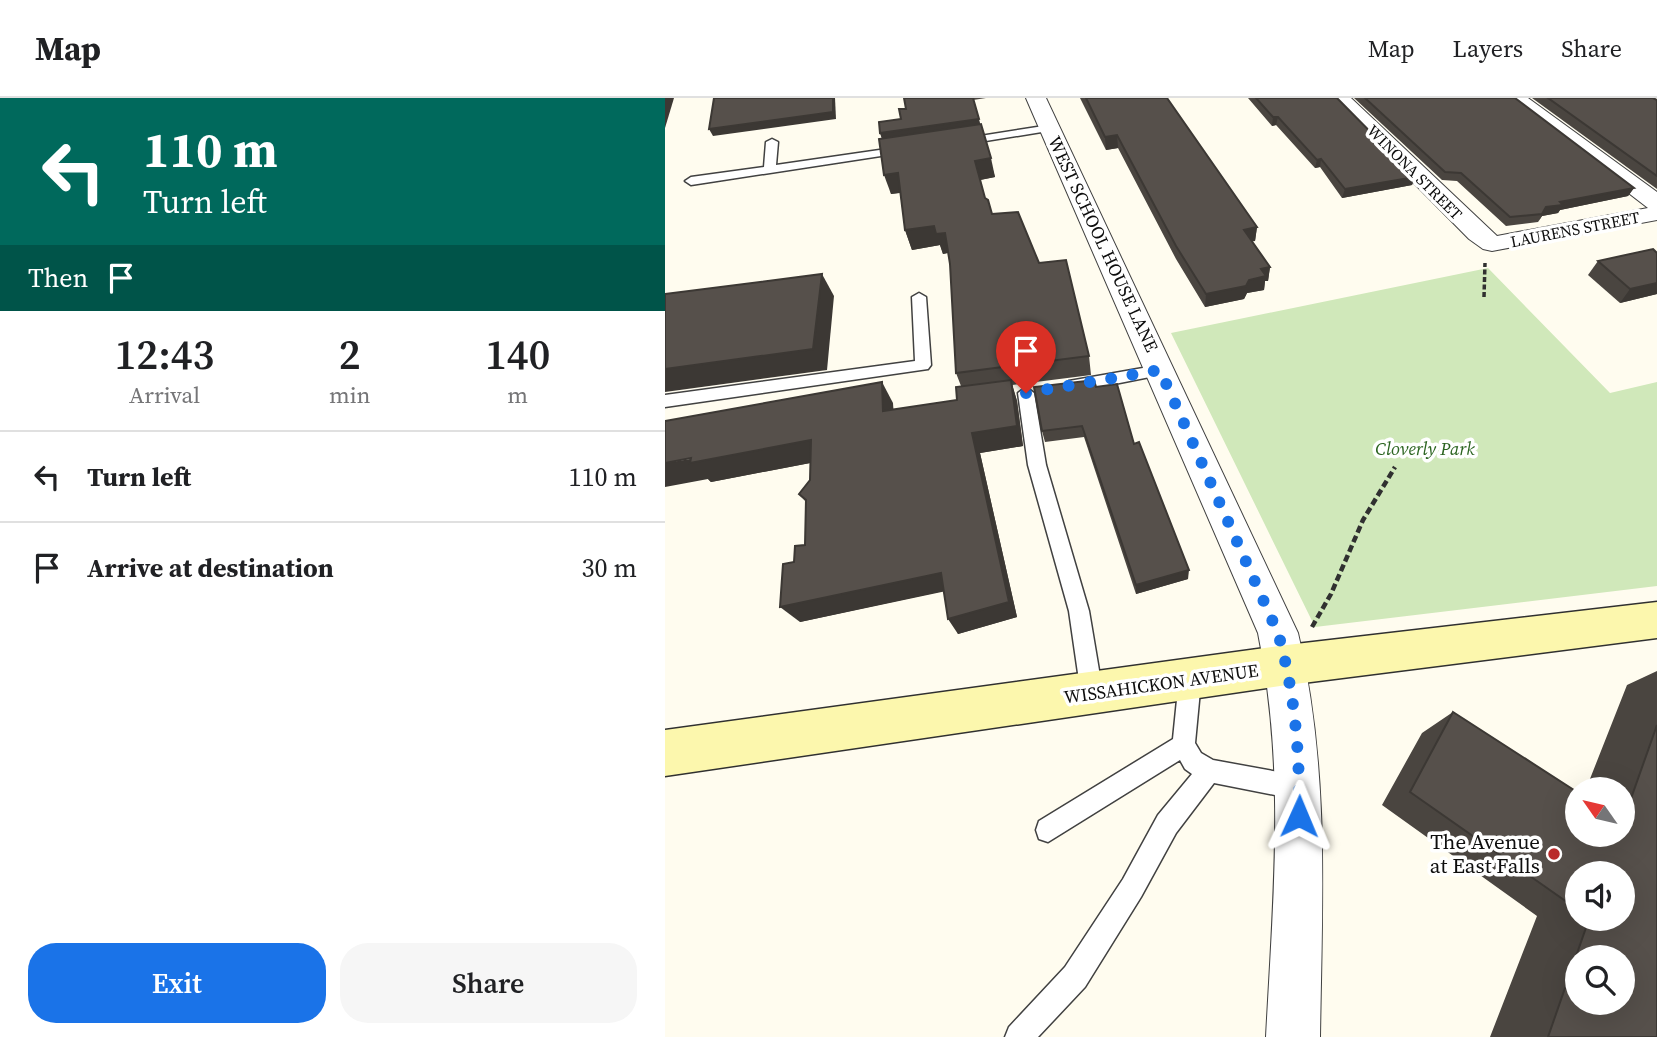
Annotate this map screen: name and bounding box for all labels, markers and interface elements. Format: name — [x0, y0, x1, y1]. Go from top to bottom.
text: Map — [35, 26, 101, 71]
text: Map — [1368, 32, 1415, 65]
text: Layers — [1453, 32, 1523, 65]
text: Share — [1561, 32, 1622, 65]
text: 110 m — [143, 116, 278, 183]
street label: WINONA STREET — [1363, 120, 1468, 225]
icon: left — [28, 126, 119, 217]
street label: WEST SCHOOL HOUSE LANE — [1042, 132, 1165, 356]
text: Turn left — [143, 180, 267, 224]
street label: LAURENS STREET — [1509, 206, 1642, 252]
icon: arrive — [102, 259, 140, 297]
text: Then — [28, 260, 88, 296]
pin — [996, 321, 1056, 393]
text: 12:43 — [114, 325, 214, 383]
text: 2 — [339, 325, 361, 383]
text: 140 — [485, 325, 550, 383]
icon: arrive — [1007, 332, 1045, 370]
text: Arrival — [129, 379, 200, 411]
text: min — [329, 379, 370, 411]
text: m — [507, 379, 528, 411]
park label: Cloverly Park — [1375, 436, 1475, 461]
icon: left — [28, 458, 66, 496]
text: Turn left — [87, 459, 191, 495]
text: 110 m — [569, 459, 637, 495]
icon: arrive — [28, 549, 66, 587]
text: Arrive at destination — [87, 550, 334, 586]
text: 30 m — [582, 550, 637, 586]
street label: WISSAHICKON AVENUE — [1062, 657, 1260, 710]
north arrow — [1565, 777, 1635, 847]
map controls — [1565, 777, 1635, 1015]
position arrow — [1262, 779, 1336, 853]
place label: The Avenue at East Falls — [1430, 827, 1540, 880]
marker: The Avenue at East Falls — [1546, 846, 1562, 862]
button: sound — [1565, 861, 1635, 931]
button: Exit — [28, 943, 326, 1023]
button: Share — [340, 943, 637, 1023]
button: search — [1565, 945, 1635, 1015]

